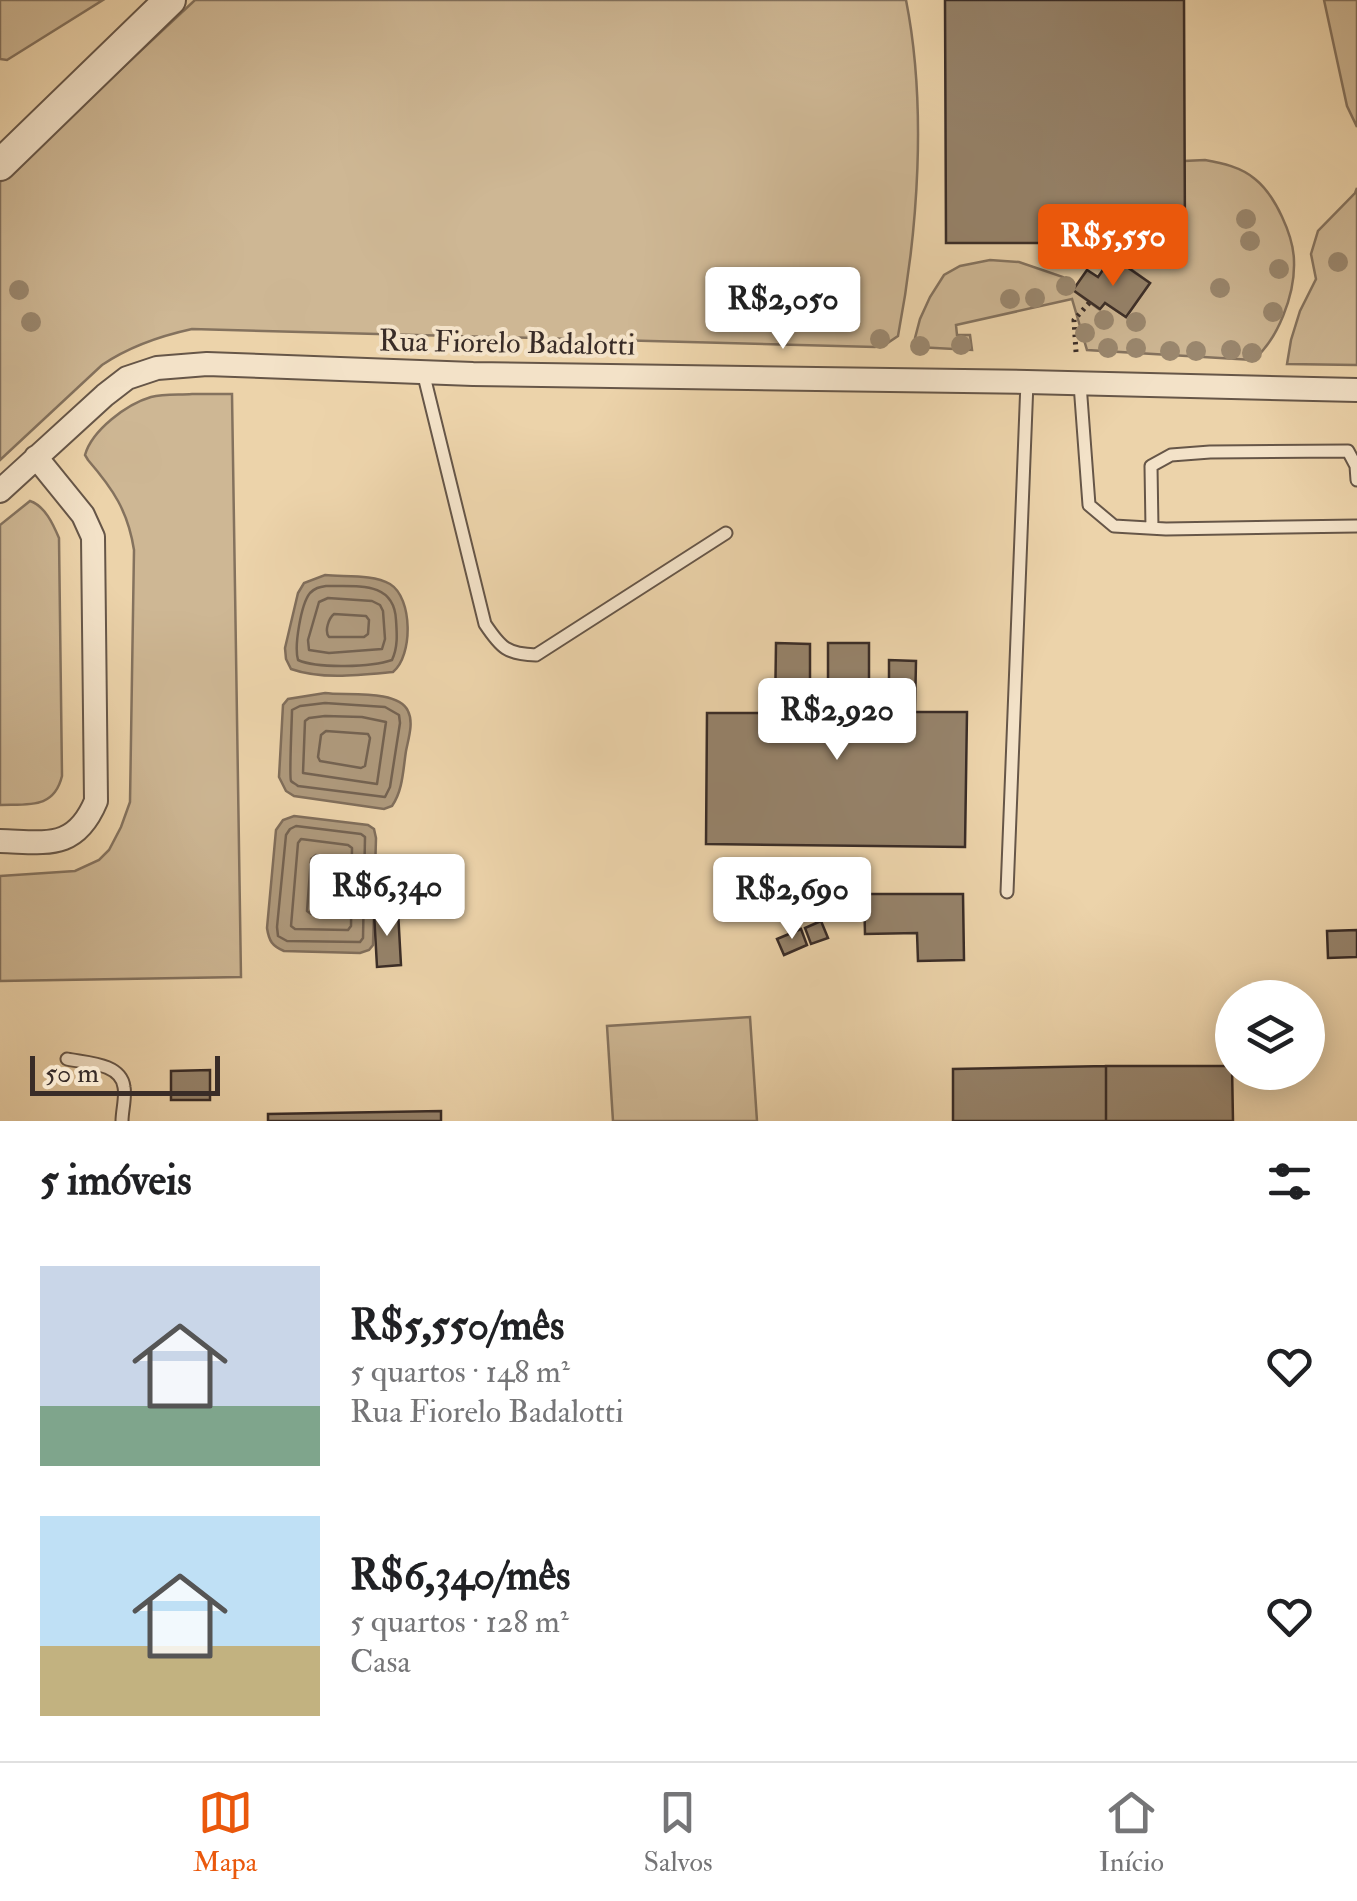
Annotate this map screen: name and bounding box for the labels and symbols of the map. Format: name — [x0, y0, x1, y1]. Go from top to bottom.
pin: R$5,550 — [1021, 204, 1205, 289]
pin: R$2,050 — [691, 267, 875, 352]
street label: Rua Fiorelo Badalotti — [378, 322, 636, 364]
pin: R$2,920 — [745, 678, 929, 763]
pin: R$6,340 — [295, 854, 479, 939]
pin: R$2,690 — [700, 857, 884, 942]
scale bar — [30, 1051, 220, 1096]

